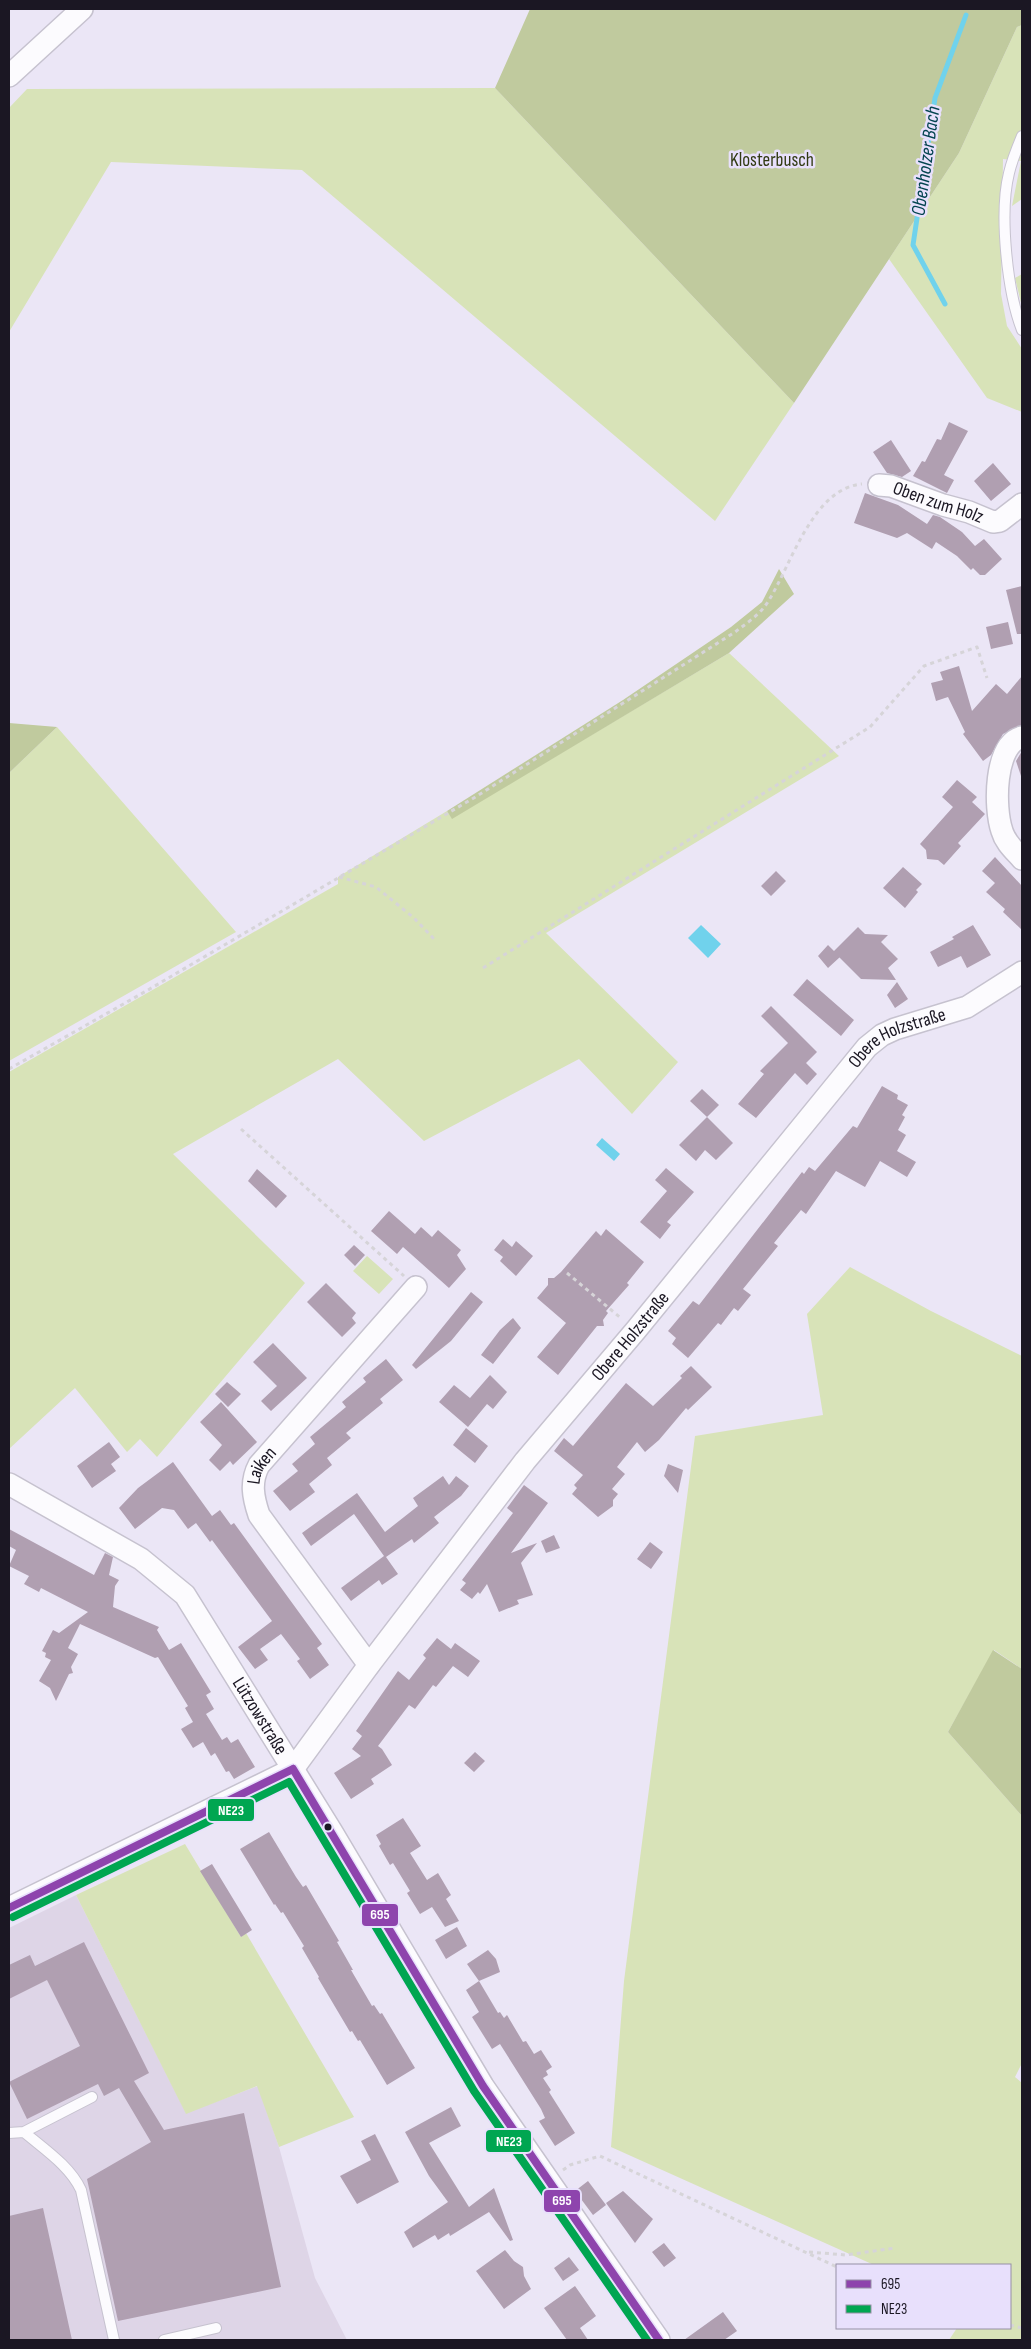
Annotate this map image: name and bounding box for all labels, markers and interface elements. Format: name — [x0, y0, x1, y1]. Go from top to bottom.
water label: Obenholzer Bach — [906, 105, 946, 217]
park label: Klosterbusch — [730, 149, 814, 172]
street label: Oben zum Holz — [890, 476, 987, 528]
street label: Obere Holzstraße — [843, 1003, 948, 1072]
street label: Obere Holzstraße — [586, 1287, 674, 1386]
street label: Laiken — [242, 1442, 281, 1486]
street label: Lützowstraße — [227, 1673, 293, 1759]
line badge: NE23 — [207, 1798, 255, 1822]
text: NE23 — [218, 1802, 244, 1819]
unlabelled marker — [323, 1822, 333, 1832]
line badge: 695 — [361, 1903, 399, 1927]
text: 695 — [370, 1906, 390, 1923]
line badge: NE23 — [485, 2129, 532, 2153]
text: NE23 — [496, 2133, 522, 2150]
line badge: 695 — [543, 2189, 581, 2213]
text: 695 — [552, 2192, 572, 2209]
legend — [836, 2264, 1011, 2329]
text: 695 — [881, 2275, 900, 2294]
text: NE23 — [881, 2300, 907, 2319]

